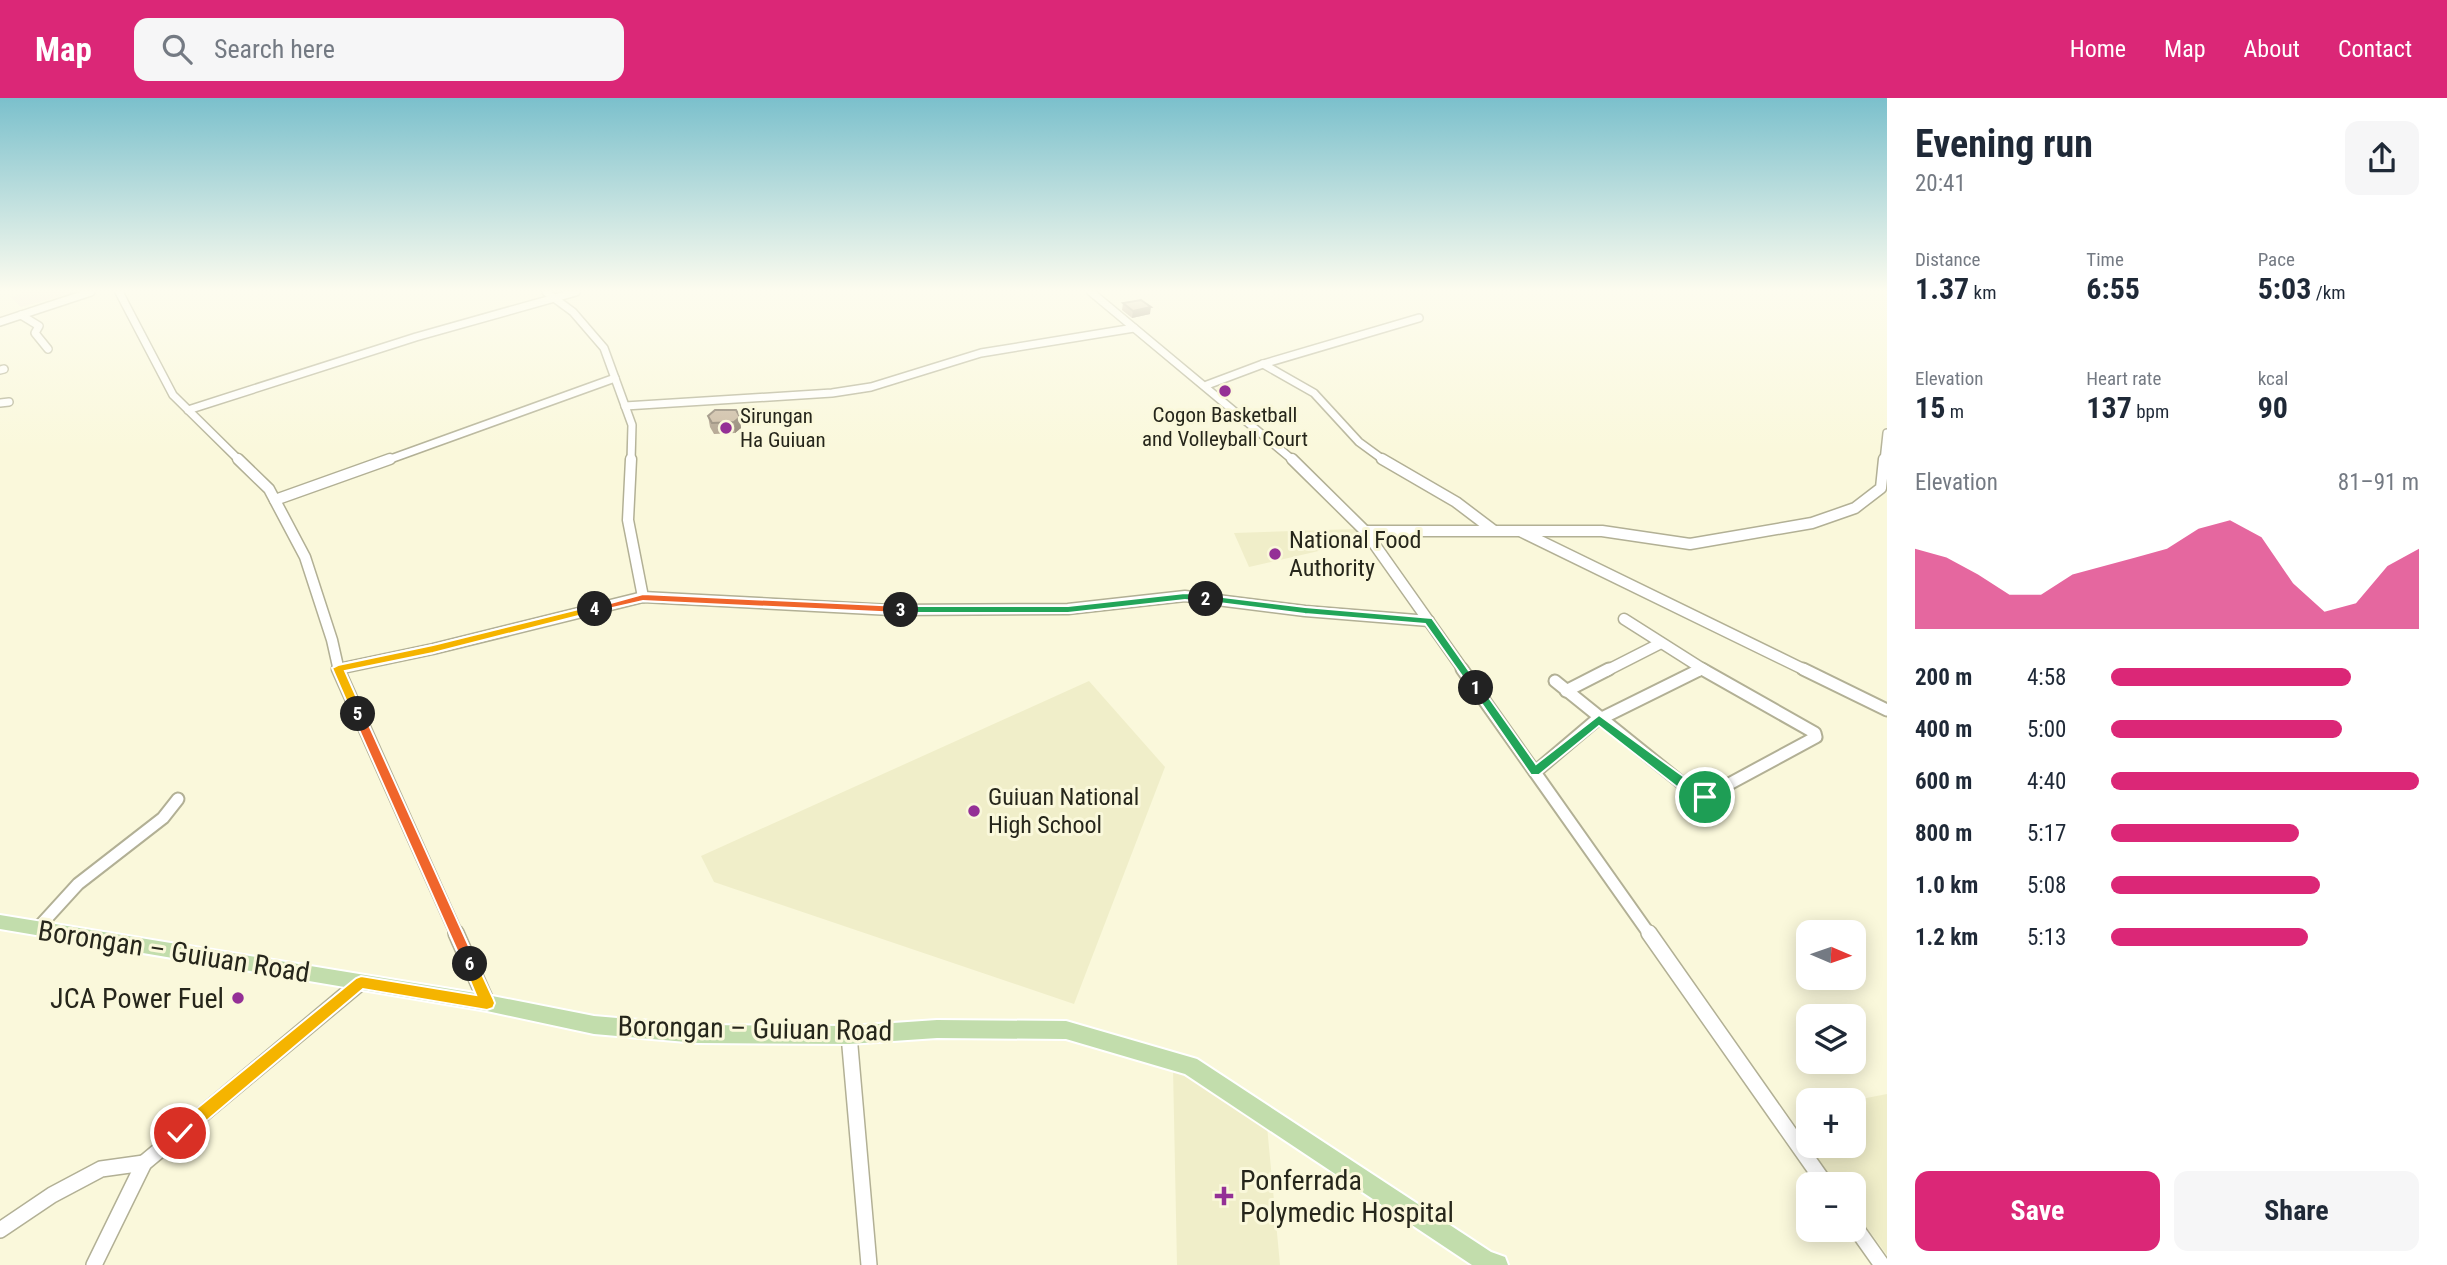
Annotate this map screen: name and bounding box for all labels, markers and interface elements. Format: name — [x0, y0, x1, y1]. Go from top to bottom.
search box — [134, 18, 624, 81]
text: Map — [35, 30, 92, 69]
icon: search — [158, 30, 196, 68]
text: Search here — [214, 34, 335, 64]
text: Home — [2070, 35, 2126, 63]
text: Map — [2164, 35, 2206, 63]
text: About — [2244, 35, 2300, 63]
text: Contact — [2338, 35, 2412, 63]
button: share — [2345, 121, 2419, 195]
text: Evening run — [1915, 122, 2093, 166]
text: 20:41 — [1915, 170, 1966, 197]
text: Distance — [1915, 248, 1980, 271]
text: Time — [2086, 248, 2124, 271]
text: Pace — [2258, 248, 2295, 271]
text: 1.37 — [1915, 271, 1969, 306]
text: 6:55 — [2086, 271, 2140, 306]
text: 5:03 — [2258, 271, 2311, 306]
text: km — [1969, 281, 1996, 304]
text: /km — [2311, 281, 2346, 304]
text: Elevation — [1915, 367, 1983, 390]
text: Heart rate — [2086, 367, 2161, 390]
text: kcal — [2258, 367, 2288, 390]
marker: Cogon Basketball and Volleyball Court — [1217, 383, 1233, 399]
text: 15 — [1915, 390, 1945, 425]
text: 137 — [2086, 390, 2132, 425]
text: 90 — [2258, 390, 2288, 425]
text: m — [1945, 400, 1964, 423]
text: bpm — [2132, 400, 2169, 423]
place label: Cogon Basketball and Volleyball Court — [1142, 403, 1308, 451]
place label: Sirungan Ha Guiuan — [740, 404, 826, 452]
marker: Sirungan Ha Guiuan — [718, 420, 734, 436]
text: Elevation — [1915, 469, 1998, 496]
text: 81–91 m — [2338, 469, 2419, 496]
place label: National Food Authority — [1289, 526, 1421, 582]
marker: National Food Authority — [1267, 546, 1283, 562]
pin: 2 — [1188, 582, 1224, 616]
text: 2 — [1201, 587, 1210, 610]
pin: 4 — [578, 592, 612, 626]
pin: 3 — [884, 592, 918, 628]
text: 4 — [590, 597, 599, 620]
text: 3 — [896, 598, 905, 621]
text: 200 m — [1915, 664, 1972, 691]
text: 4:58 — [2027, 664, 2066, 691]
pin: 1 — [1458, 670, 1494, 706]
text: 1 — [1471, 676, 1480, 699]
pin: 5 — [340, 696, 376, 732]
text: 5 — [353, 702, 362, 725]
text: 400 m — [1915, 716, 1972, 743]
text: 5:00 — [2027, 716, 2066, 743]
pin — [1675, 767, 1735, 827]
text: 600 m — [1915, 768, 1972, 795]
text: 4:40 — [2027, 768, 2066, 795]
icon: arrive — [1686, 778, 1724, 816]
place label: Guiuan National High School — [988, 783, 1139, 839]
marker: Guiuan National High School — [966, 803, 982, 819]
text: 800 m — [1915, 820, 1972, 847]
text: 5:17 — [2027, 820, 2066, 847]
text: 1.0 km — [1915, 872, 1978, 899]
text: 5:08 — [2027, 872, 2066, 899]
street label: Borongan – Guiuan Road — [36, 914, 312, 989]
north arrow — [1796, 920, 1866, 990]
map controls — [1796, 920, 1866, 1242]
text: 1.2 km — [1915, 924, 1978, 951]
text: 5:13 — [2027, 924, 2066, 951]
pin: 6 — [452, 946, 488, 982]
text: 6 — [465, 952, 474, 975]
place label: JCA Power Fuel — [50, 982, 224, 1015]
marker: JCA Power Fuel — [230, 990, 246, 1006]
button: layers — [1796, 1004, 1866, 1074]
street label: Borongan – Guiuan Road — [617, 1010, 893, 1047]
button: + — [1796, 1088, 1866, 1158]
pin — [150, 1103, 210, 1163]
icon: check — [161, 1114, 199, 1152]
place label: Ponferrada Polymedic Hospital — [1240, 1164, 1454, 1229]
button: Save — [1915, 1171, 2160, 1251]
button: Share — [2174, 1171, 2419, 1251]
button: − — [1796, 1172, 1866, 1242]
marker: Ponferrada Polymedic Hospital — [1214, 1186, 1234, 1206]

